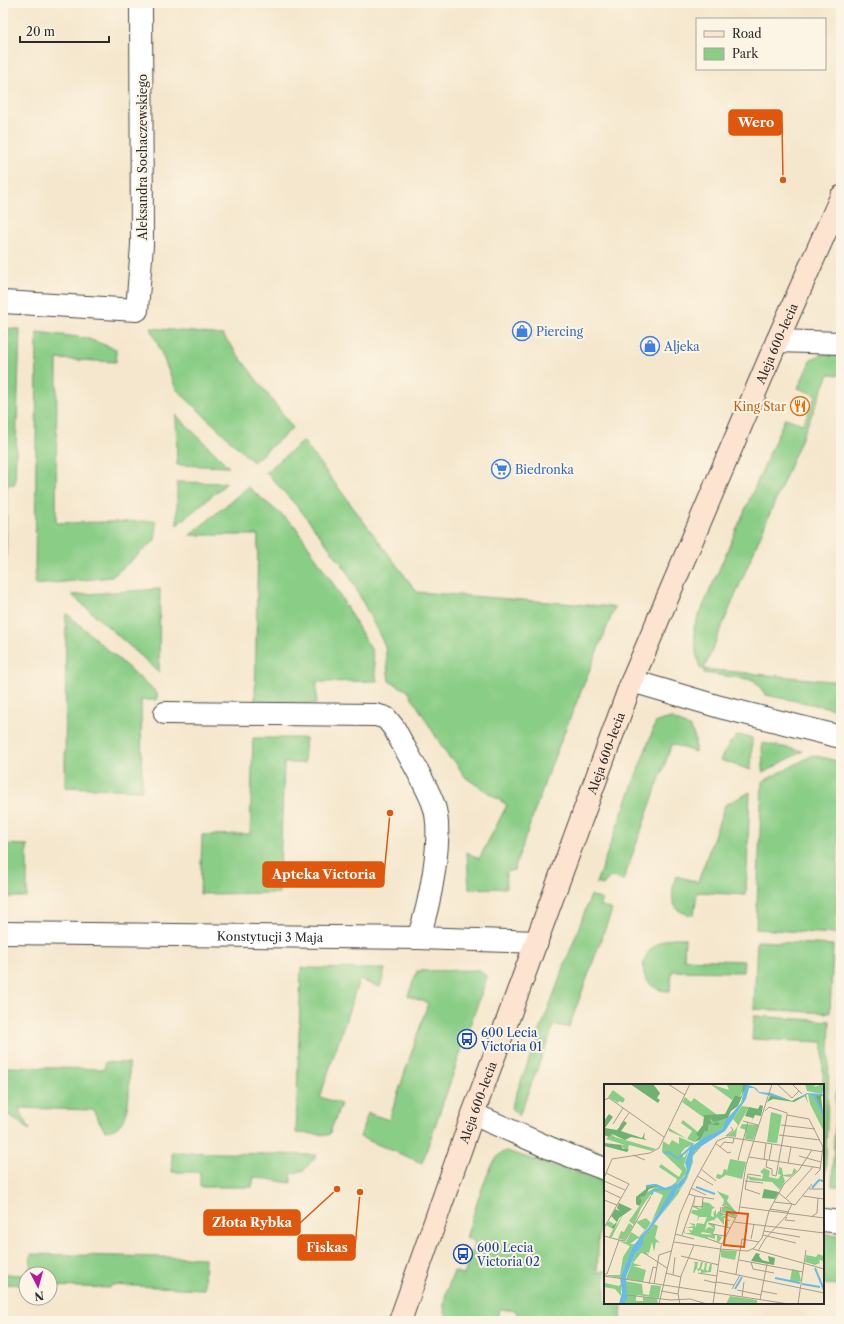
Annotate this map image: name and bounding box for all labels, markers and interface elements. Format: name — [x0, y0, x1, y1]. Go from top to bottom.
scale bar — [20, 18, 109, 44]
legend — [696, 18, 826, 70]
text: 20 m — [26, 24, 55, 39]
text: Road — [732, 26, 762, 41]
text: Park — [732, 46, 759, 61]
street label: Aleksandra Sochaczewskiego — [135, 74, 150, 241]
callout: Wero — [729, 110, 782, 135]
text: Wero — [737, 114, 774, 130]
street label: Aleja 600-lecia — [752, 300, 801, 387]
shop icon: Piercing — [511, 320, 533, 342]
place label: Piercing — [536, 324, 584, 339]
shop icon: Aljeka — [639, 335, 661, 357]
place label: Aljeka — [663, 339, 700, 354]
restaurant icon: King Star — [789, 395, 811, 417]
place label: King Star — [733, 399, 786, 414]
supermarket icon: Biedronka — [490, 458, 512, 480]
place label: Biedronka — [515, 462, 574, 477]
street label: Aleja 600-lecia — [583, 709, 628, 797]
callout: Apteka Victoria — [263, 862, 384, 887]
text: Apteka Victoria — [271, 866, 376, 882]
street label: Konstytucji 3 Maja — [217, 928, 324, 944]
place label: 600 Lecia Victoria 01 — [480, 1025, 542, 1054]
bus stop icon: 600 Lecia Victoria 01 — [456, 1028, 478, 1050]
street label: Aleja 600-lecia — [455, 1059, 499, 1146]
inset map — [604, 1084, 824, 1304]
callout: Złota Rybka — [204, 1210, 300, 1235]
text: Złota Rybka — [212, 1214, 293, 1230]
callout: Fiskas — [298, 1235, 355, 1260]
text: Fiskas — [306, 1239, 348, 1255]
place label: 600 Lecia Victoria 02 — [476, 1240, 540, 1269]
bus stop icon: 600 Lecia Victoria 02 — [452, 1243, 474, 1265]
north arrow — [18, 1266, 58, 1306]
text: N — [33, 1288, 45, 1303]

